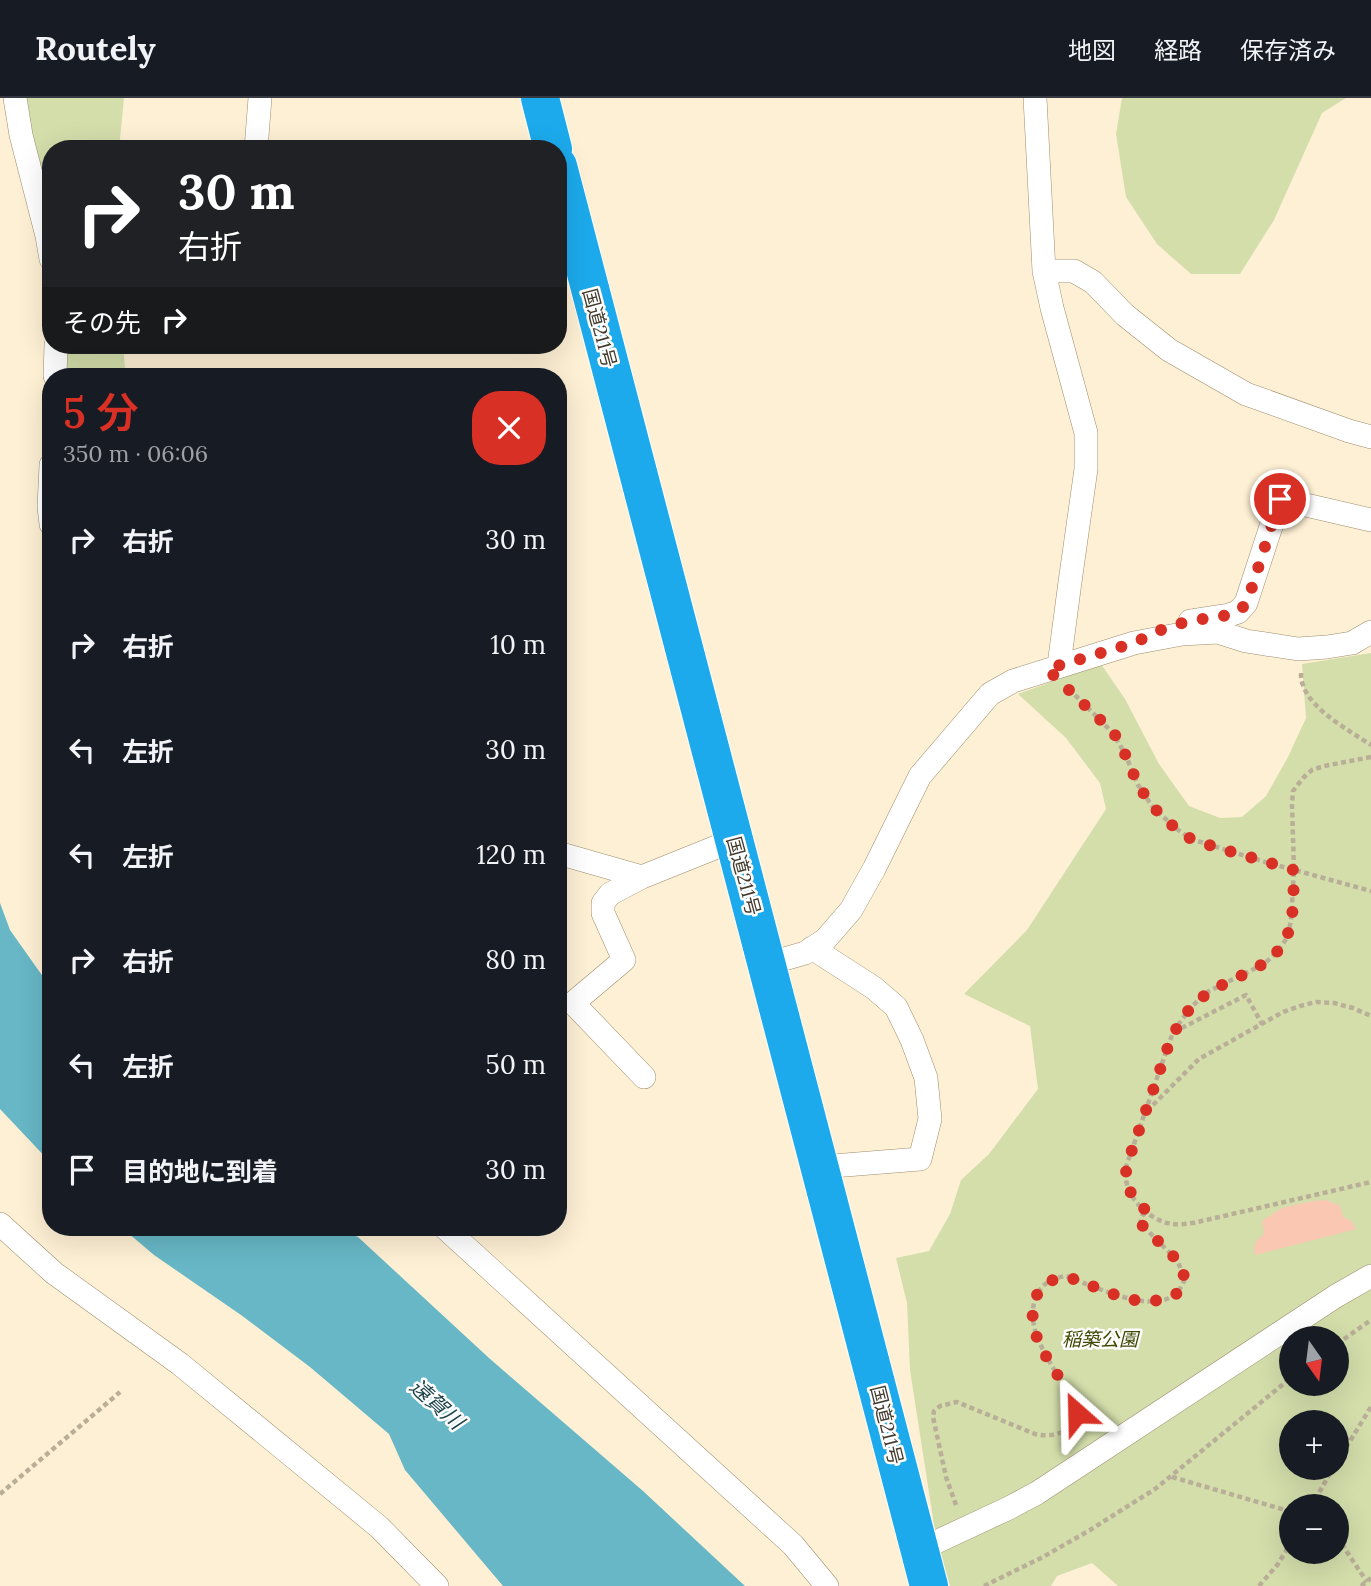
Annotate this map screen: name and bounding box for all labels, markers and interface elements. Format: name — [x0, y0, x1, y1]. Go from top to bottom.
text: Routely — [35, 27, 156, 69]
text: 地図 — [1068, 35, 1116, 66]
text: 経路 — [1154, 35, 1202, 66]
text: 保存済み — [1240, 35, 1336, 66]
text: 30 m — [178, 160, 295, 222]
icon: right — [63, 168, 154, 259]
text: 右折 — [178, 226, 242, 267]
street label: 国道211号 — [578, 286, 622, 370]
icon: right — [155, 301, 193, 339]
text: その先 — [63, 306, 141, 339]
text: 5 分 — [63, 386, 139, 440]
button: close — [472, 391, 546, 465]
text: 350 m · 06:06 — [63, 439, 208, 468]
pin — [1250, 469, 1310, 529]
icon: arrive — [1261, 480, 1299, 518]
icon: right — [63, 521, 101, 559]
text: 30 m — [485, 523, 546, 556]
text: 右折 — [122, 525, 174, 558]
icon: right — [63, 626, 101, 664]
text: 10 m — [490, 628, 546, 661]
text: 右折 — [122, 630, 174, 663]
icon: left — [63, 731, 101, 769]
text: 30 m — [485, 733, 546, 766]
text: 左折 — [122, 735, 174, 768]
street label: 国道211号 — [722, 834, 766, 918]
icon: left — [63, 836, 101, 874]
text: 120 m — [476, 838, 546, 871]
text: 左折 — [122, 840, 174, 873]
icon: right — [63, 941, 101, 979]
text: 80 m — [485, 943, 546, 976]
text: 右折 — [122, 945, 174, 978]
icon: left — [63, 1046, 101, 1084]
text: 50 m — [486, 1048, 546, 1081]
text: 左折 — [122, 1050, 174, 1083]
icon: arrive — [63, 1151, 101, 1189]
text: 30 m — [485, 1153, 546, 1186]
text: 目的地に到着 — [122, 1155, 278, 1188]
north arrow — [1279, 1326, 1349, 1396]
map controls — [1279, 1326, 1349, 1564]
park label: 稲築公園 — [1062, 1327, 1141, 1351]
water label: 遠賀川 — [405, 1373, 471, 1436]
position arrow — [1040, 1376, 1114, 1450]
street label: 国道211号 — [866, 1383, 908, 1467]
button: + — [1279, 1410, 1349, 1480]
button: − — [1279, 1494, 1349, 1564]

